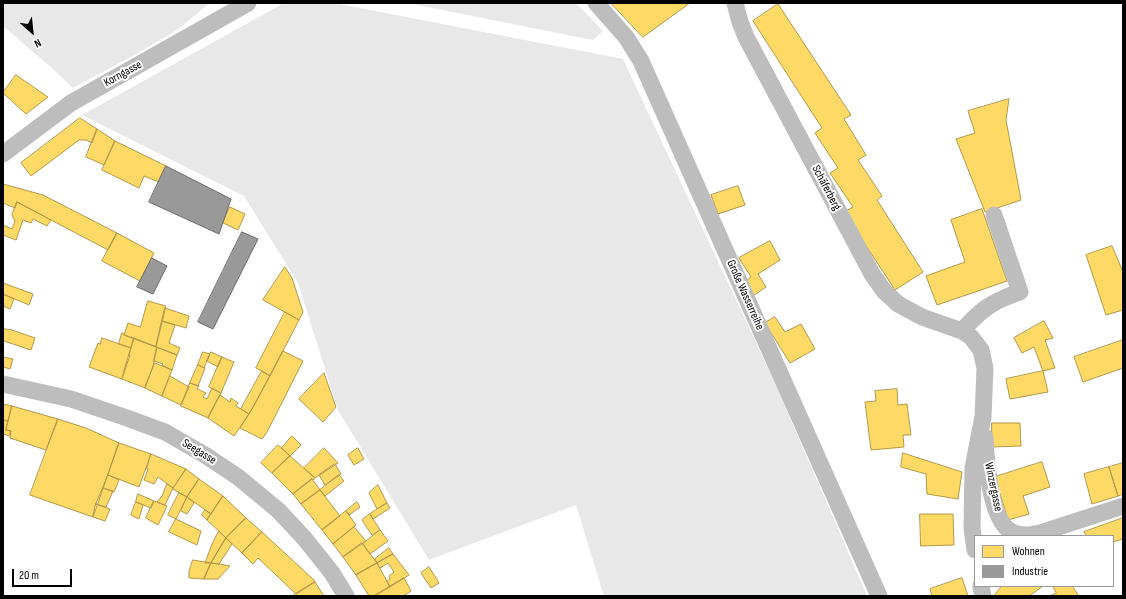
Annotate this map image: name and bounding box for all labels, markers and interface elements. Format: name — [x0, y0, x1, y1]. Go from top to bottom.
north arrow — [12, 12, 52, 52]
text: N — [32, 36, 43, 50]
street label: Korngasse — [101, 58, 145, 90]
street label: Schäferberg — [808, 163, 844, 213]
street label: Große Wasserreihe — [723, 258, 767, 332]
street label: Seegasse — [179, 436, 219, 468]
street label: Winzergasse — [981, 461, 1005, 513]
legend — [974, 535, 1114, 587]
text: Wohnen — [1012, 544, 1045, 559]
scale bar — [14, 561, 74, 587]
text: Industrie — [1012, 564, 1048, 579]
text: 20 m — [19, 568, 39, 583]

